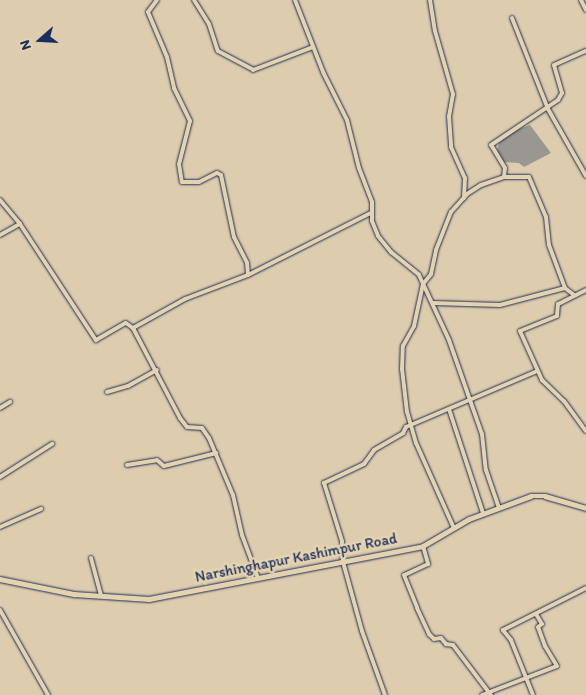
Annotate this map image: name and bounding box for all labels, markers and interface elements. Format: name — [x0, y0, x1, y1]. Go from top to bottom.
north arrow — [15, 15, 65, 65]
text: N — [16, 38, 35, 52]
street label: Narshinghapur Kashimpur Road — [194, 530, 398, 586]

